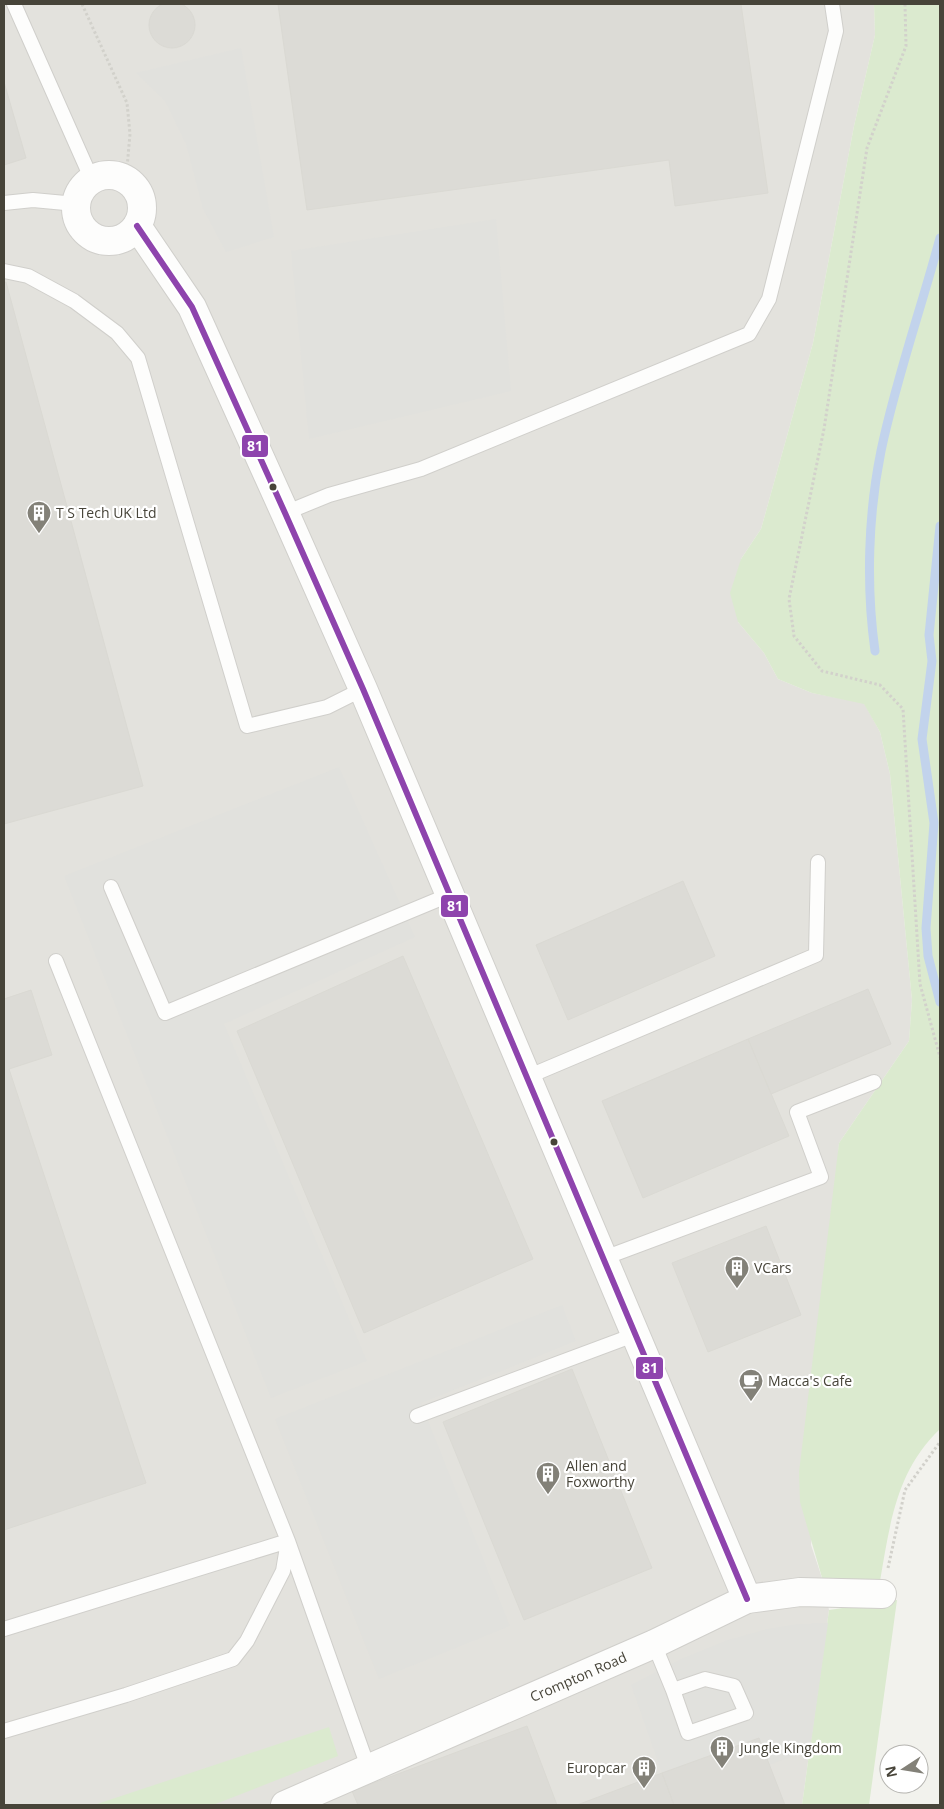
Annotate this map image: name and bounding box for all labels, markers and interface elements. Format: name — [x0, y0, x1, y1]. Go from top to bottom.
line badge: 81 — [241, 434, 269, 458]
text: 81 — [247, 436, 263, 455]
unlabelled marker — [268, 482, 278, 492]
building icon: T S Tech UK Ltd — [26, 500, 52, 534]
place label: T S Tech UK Ltd — [56, 503, 156, 522]
line badge: 81 — [440, 894, 469, 918]
text: 81 — [447, 896, 463, 915]
unlabelled marker — [549, 1137, 559, 1147]
building icon: VCars — [724, 1255, 750, 1289]
place label: VCars — [754, 1258, 792, 1277]
line badge: 81 — [635, 1356, 664, 1380]
text: 81 — [642, 1358, 658, 1377]
cafe icon: Macca's Cafe — [738, 1368, 764, 1402]
place label: Macca's Cafe — [768, 1371, 852, 1390]
place label: Allen and Foxworthy — [566, 1456, 636, 1491]
building icon: Allen and Foxworthy — [535, 1461, 561, 1495]
street label: Crompton Road — [527, 1647, 629, 1706]
building icon: Jungle Kingdom — [709, 1735, 735, 1769]
place label: Jungle Kingdom — [738, 1738, 842, 1757]
north arrow — [879, 1744, 929, 1794]
building icon: Europcar — [631, 1755, 657, 1789]
place label: Europcar — [567, 1758, 626, 1777]
text: N — [880, 1764, 901, 1779]

